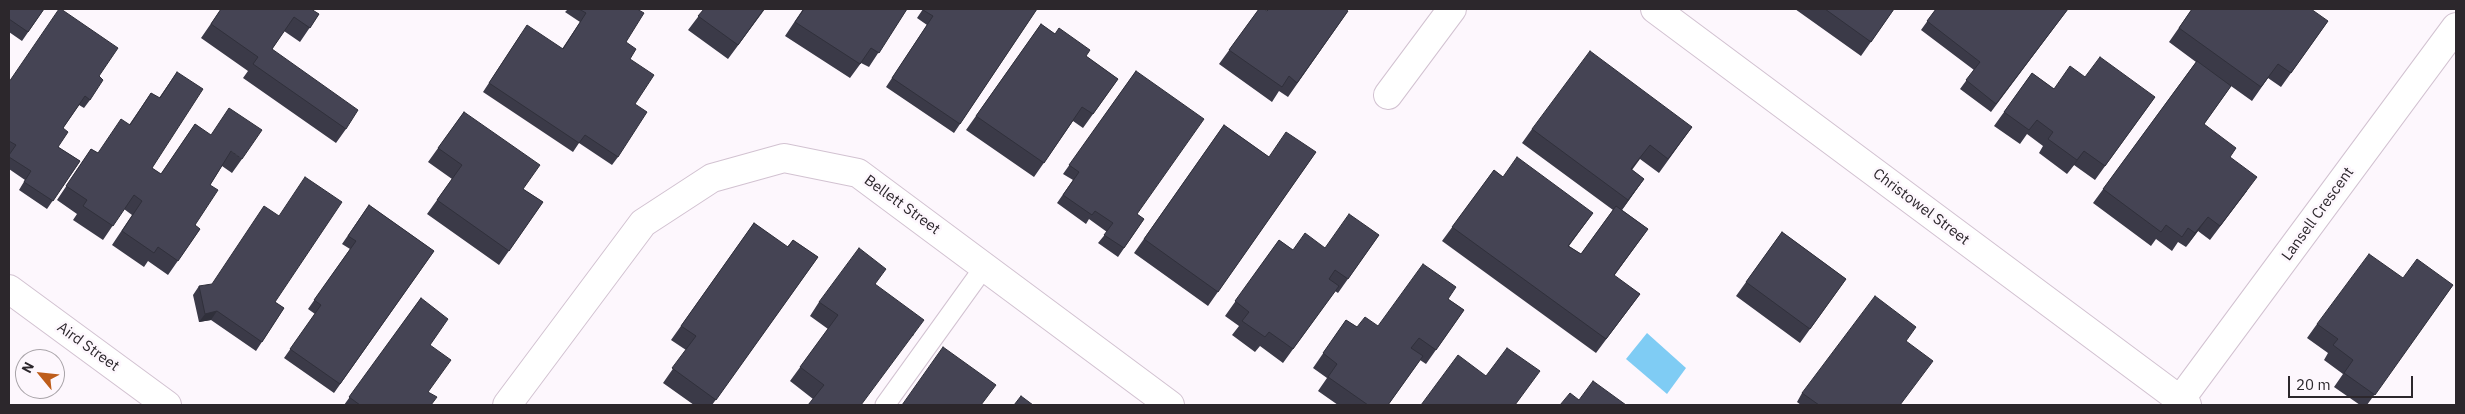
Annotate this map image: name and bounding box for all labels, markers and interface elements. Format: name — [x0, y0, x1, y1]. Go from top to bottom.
street label: Lansell Crescent — [2278, 164, 2358, 264]
street label: Christowel Street — [1869, 165, 1973, 249]
street label: Bellett Street — [861, 171, 943, 239]
street label: Aird Street — [54, 319, 122, 375]
north arrow — [15, 349, 65, 399]
text: N — [17, 359, 38, 376]
scale bar — [2290, 366, 2415, 398]
text: 20 m — [2296, 375, 2331, 394]

